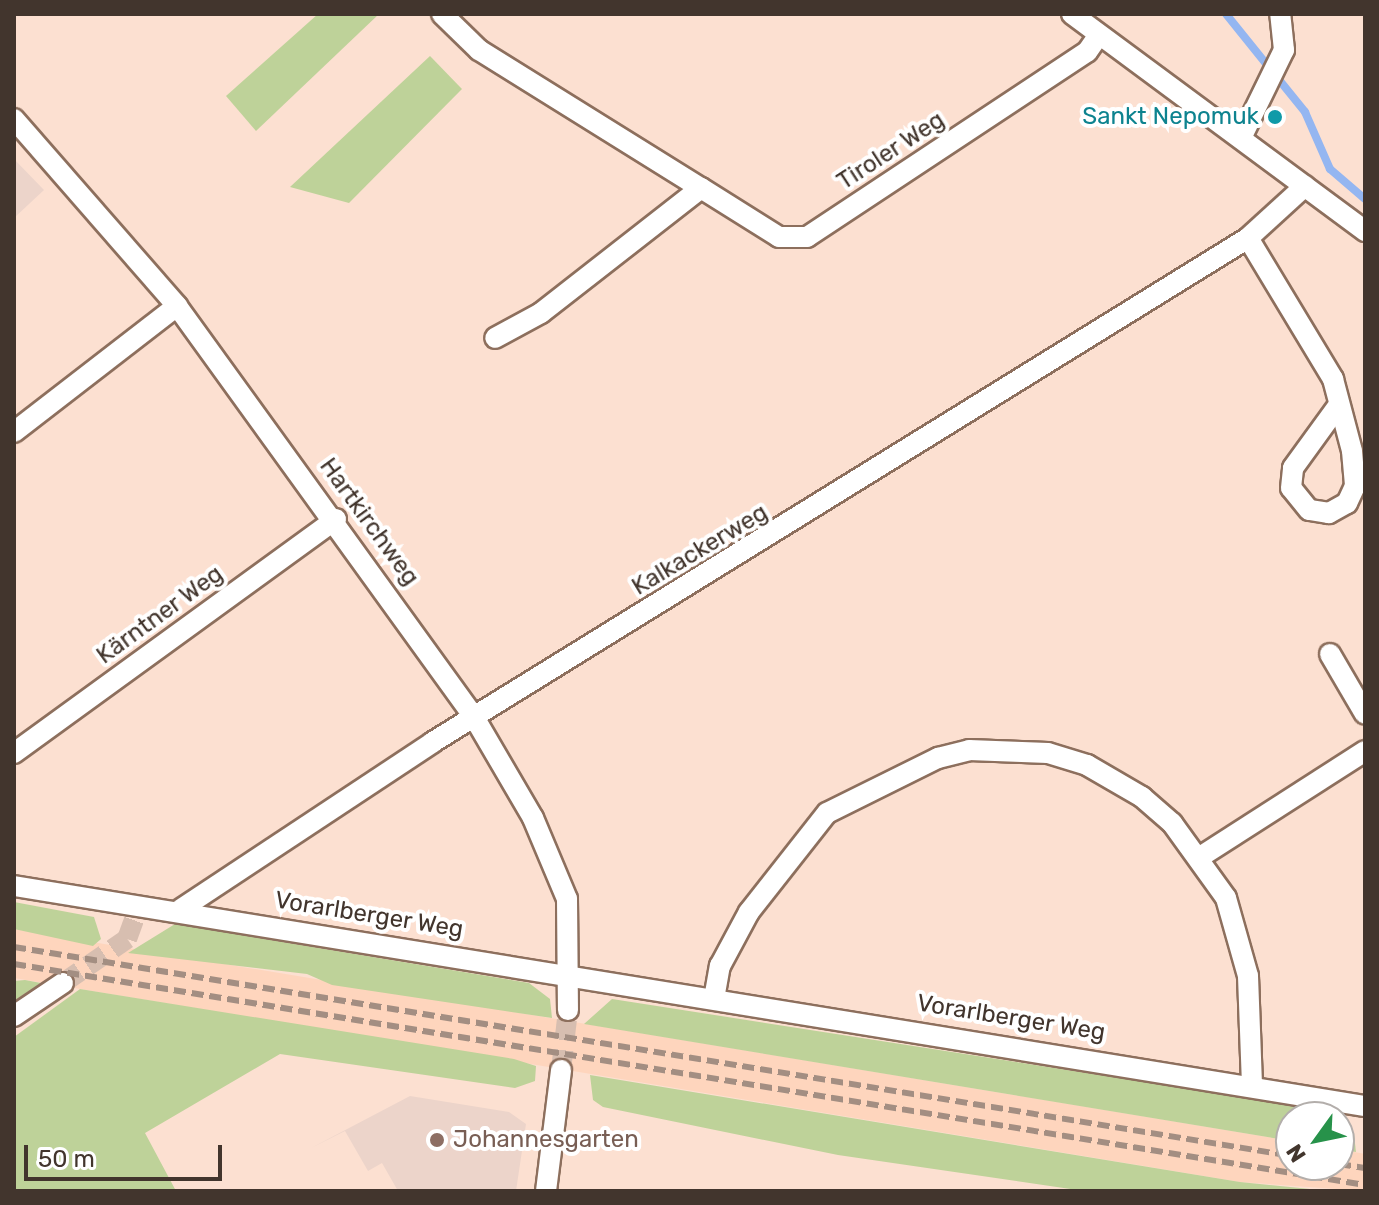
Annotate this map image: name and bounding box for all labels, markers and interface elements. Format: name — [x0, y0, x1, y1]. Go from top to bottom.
place label: Sankt Nepomuk — [1082, 103, 1259, 131]
street label: Tiroler Weg — [832, 105, 950, 197]
marker: Sankt Nepomuk — [1266, 108, 1284, 126]
street label: Hartkirchweg — [313, 453, 425, 591]
street label: Kalkackerweg — [627, 498, 773, 602]
street label: Kärntner Weg — [91, 559, 229, 671]
street label: Vorarlberger Weg — [272, 886, 466, 944]
street label: Vorarlberger Weg — [914, 989, 1108, 1047]
north arrow — [1275, 1101, 1355, 1181]
place label: Johannesgarten — [453, 1126, 639, 1154]
scale bar — [28, 1129, 226, 1179]
marker: Johannesgarten — [428, 1131, 446, 1149]
text: N — [1281, 1139, 1312, 1167]
text: 50 m — [38, 1145, 95, 1173]

